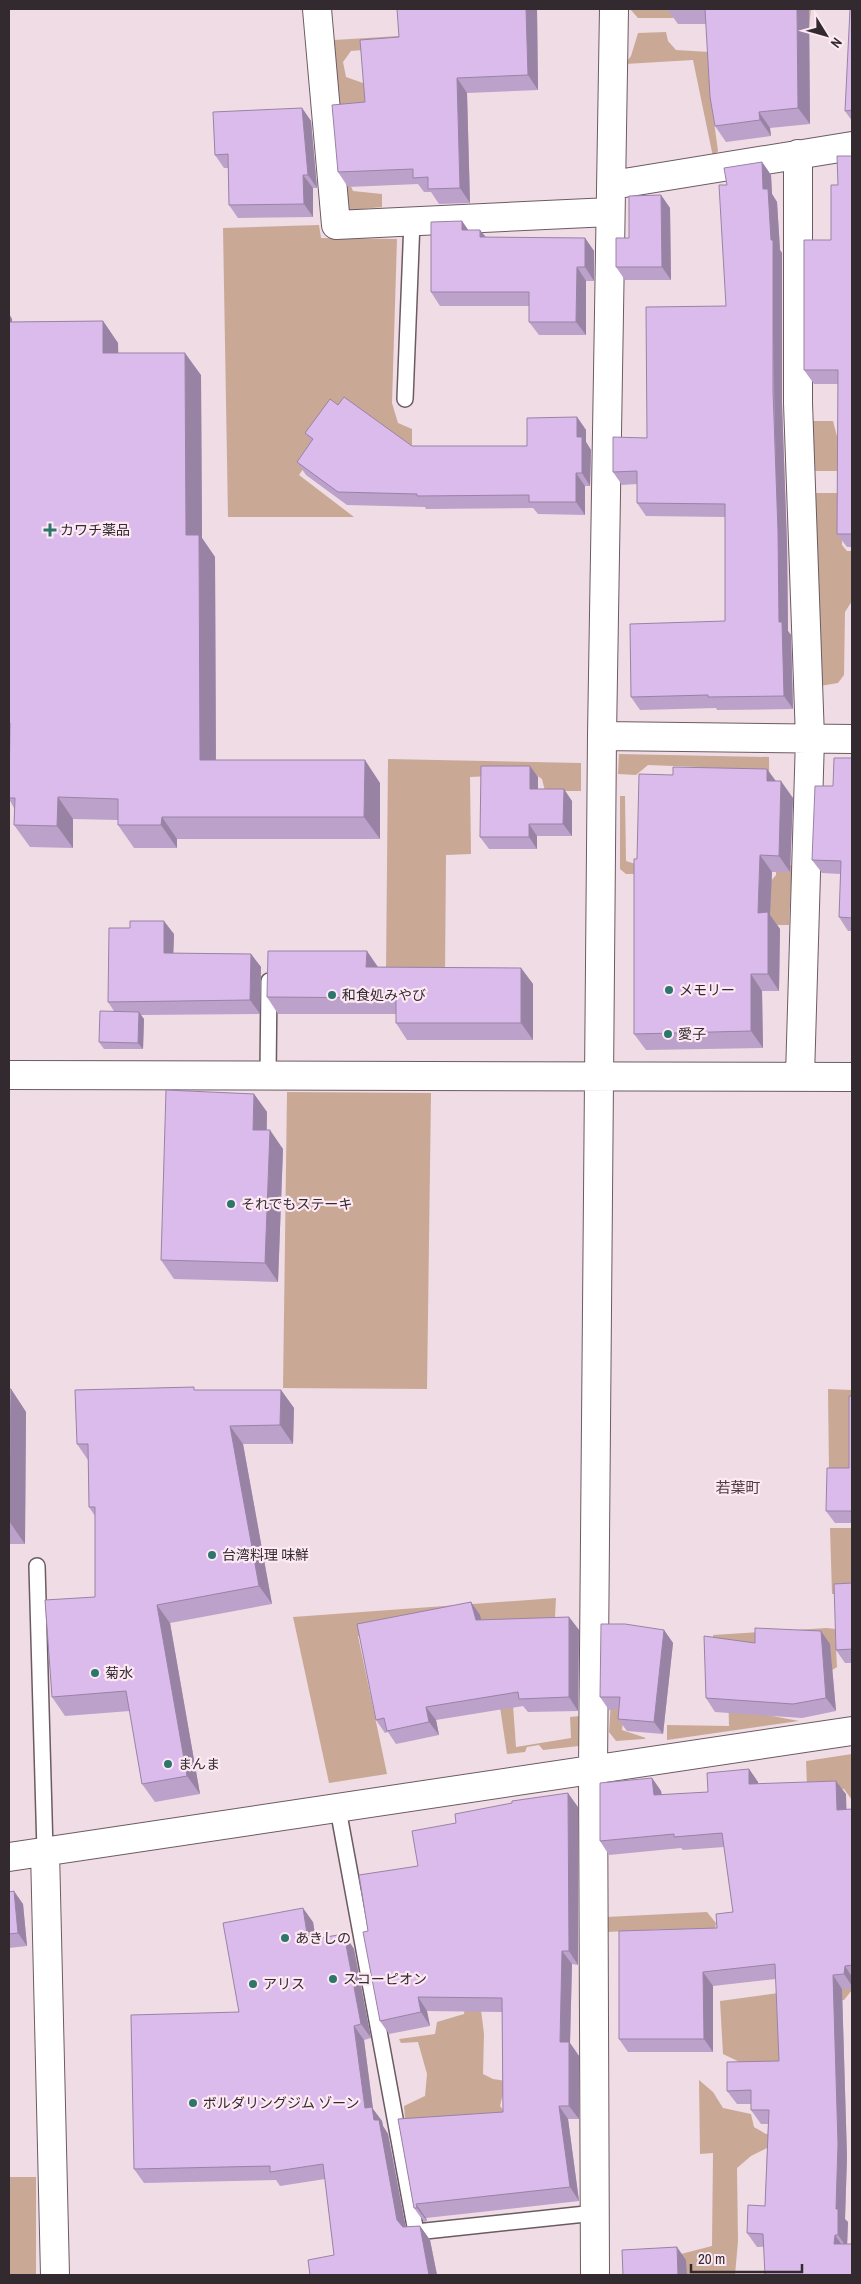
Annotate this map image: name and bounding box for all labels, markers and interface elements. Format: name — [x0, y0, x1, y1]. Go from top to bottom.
north arrow — [801, 10, 851, 60]
text: N — [827, 34, 846, 52]
place label: カワチ薬品 — [60, 521, 130, 539]
marker: カワチ薬品 — [44, 524, 56, 536]
place label: メモリー — [679, 981, 735, 999]
marker: メモリー — [663, 984, 675, 996]
place label: 和食処みやび — [342, 986, 426, 1004]
marker: 和食処みやび — [326, 989, 338, 1001]
place label: 愛子 — [678, 1025, 706, 1043]
marker: 愛子 — [662, 1028, 674, 1040]
place label: それでもステーキ — [241, 1195, 353, 1213]
marker: それでもステーキ — [225, 1198, 237, 1210]
district label: 若葉町 — [715, 1477, 761, 1498]
place label: 台湾料理 味鮮 — [222, 1546, 309, 1564]
marker: 台湾料理 味鮮 — [206, 1549, 218, 1561]
place label: 菊水 — [105, 1664, 133, 1682]
marker: 菊水 — [89, 1667, 101, 1679]
place label: まんま — [178, 1755, 220, 1773]
marker: まんま — [162, 1758, 174, 1770]
place label: あきしの — [295, 1929, 351, 1947]
marker: あきしの — [279, 1932, 291, 1944]
place label: スコーピオン — [343, 1970, 427, 1988]
marker: スコーピオン — [327, 1973, 339, 1985]
place label: アリス — [263, 1975, 305, 1993]
marker: アリス — [247, 1978, 259, 1990]
place label: ボルダリングジム ゾーン — [203, 2094, 360, 2112]
marker: ボルダリングジム ゾーン — [187, 2097, 199, 2109]
scale bar — [691, 2242, 802, 2274]
text: 20 m — [698, 2248, 725, 2269]

